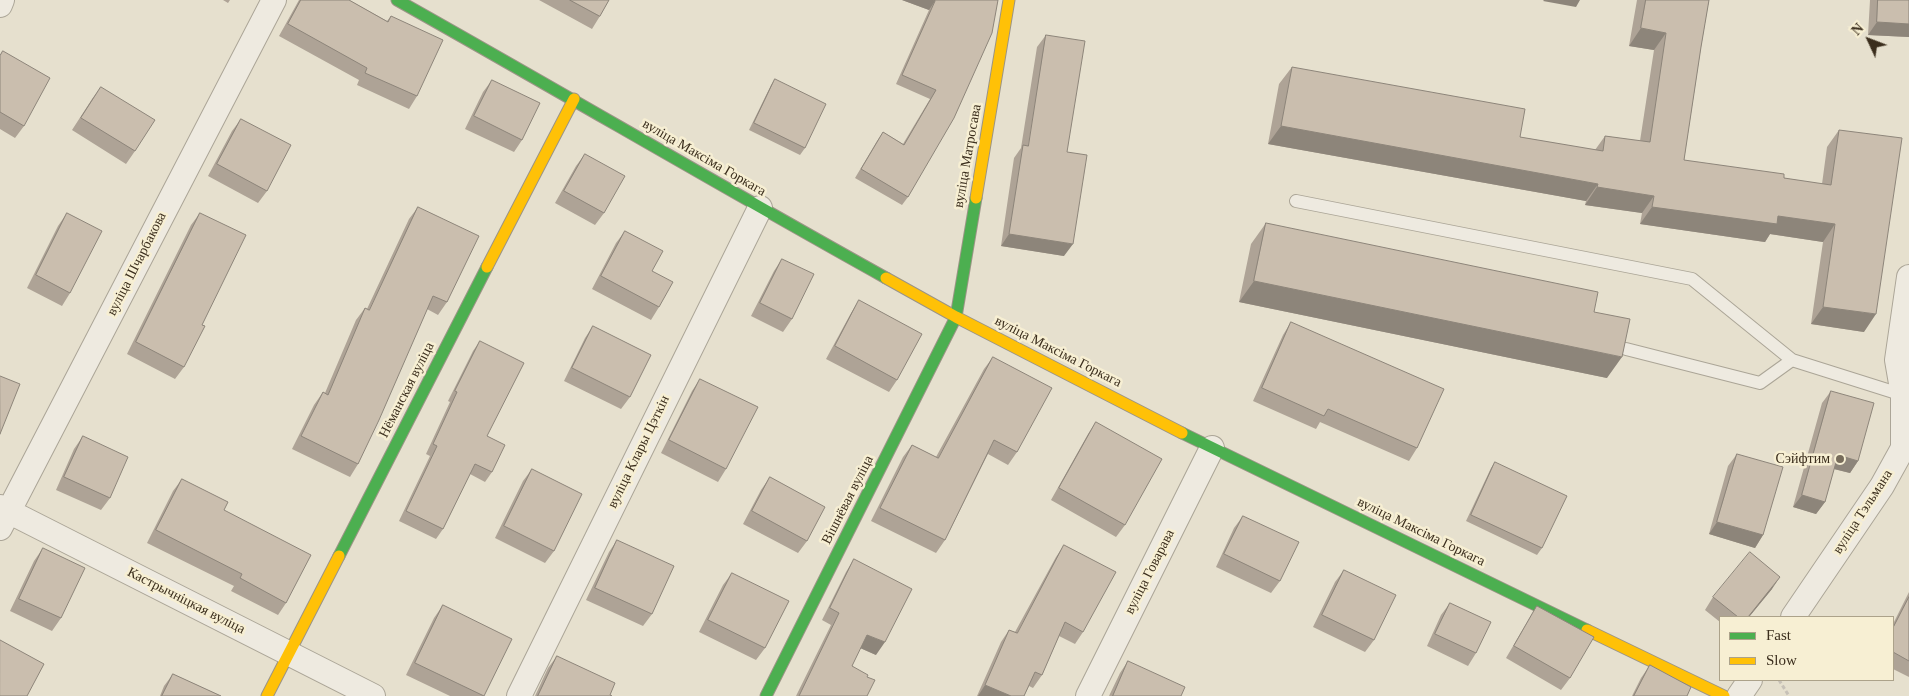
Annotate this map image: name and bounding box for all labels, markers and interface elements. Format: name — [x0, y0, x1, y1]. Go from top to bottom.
north arrow — [1844, 15, 1894, 65]
text: N — [1849, 21, 1867, 38]
street label: вуліца Матросава — [951, 103, 985, 209]
street label: вуліца Максіма Горкага — [639, 116, 769, 200]
street label: вуліца Шчарбакова — [104, 209, 170, 319]
street label: вуліца Максіма Горкага — [992, 313, 1124, 391]
street label: Нёманская вуліца — [376, 339, 438, 441]
street label: вуліца Клары Цэткін — [604, 393, 674, 511]
place label: Сэйфтим — [1775, 451, 1830, 467]
street label: Вішнёвая вуліца — [818, 453, 878, 547]
marker: Сэйфтим — [1834, 453, 1846, 465]
street label: вуліца Тэльмана — [1830, 467, 1896, 557]
street label: вуліца Максіма Горкага — [1354, 494, 1488, 570]
street label: вуліца Говарава — [1121, 527, 1179, 617]
street label: Кастрычніцкая вуліца — [124, 564, 248, 638]
legend — [1719, 616, 1894, 681]
text: Fast — [1766, 627, 1791, 643]
text: Slow — [1766, 652, 1797, 668]

